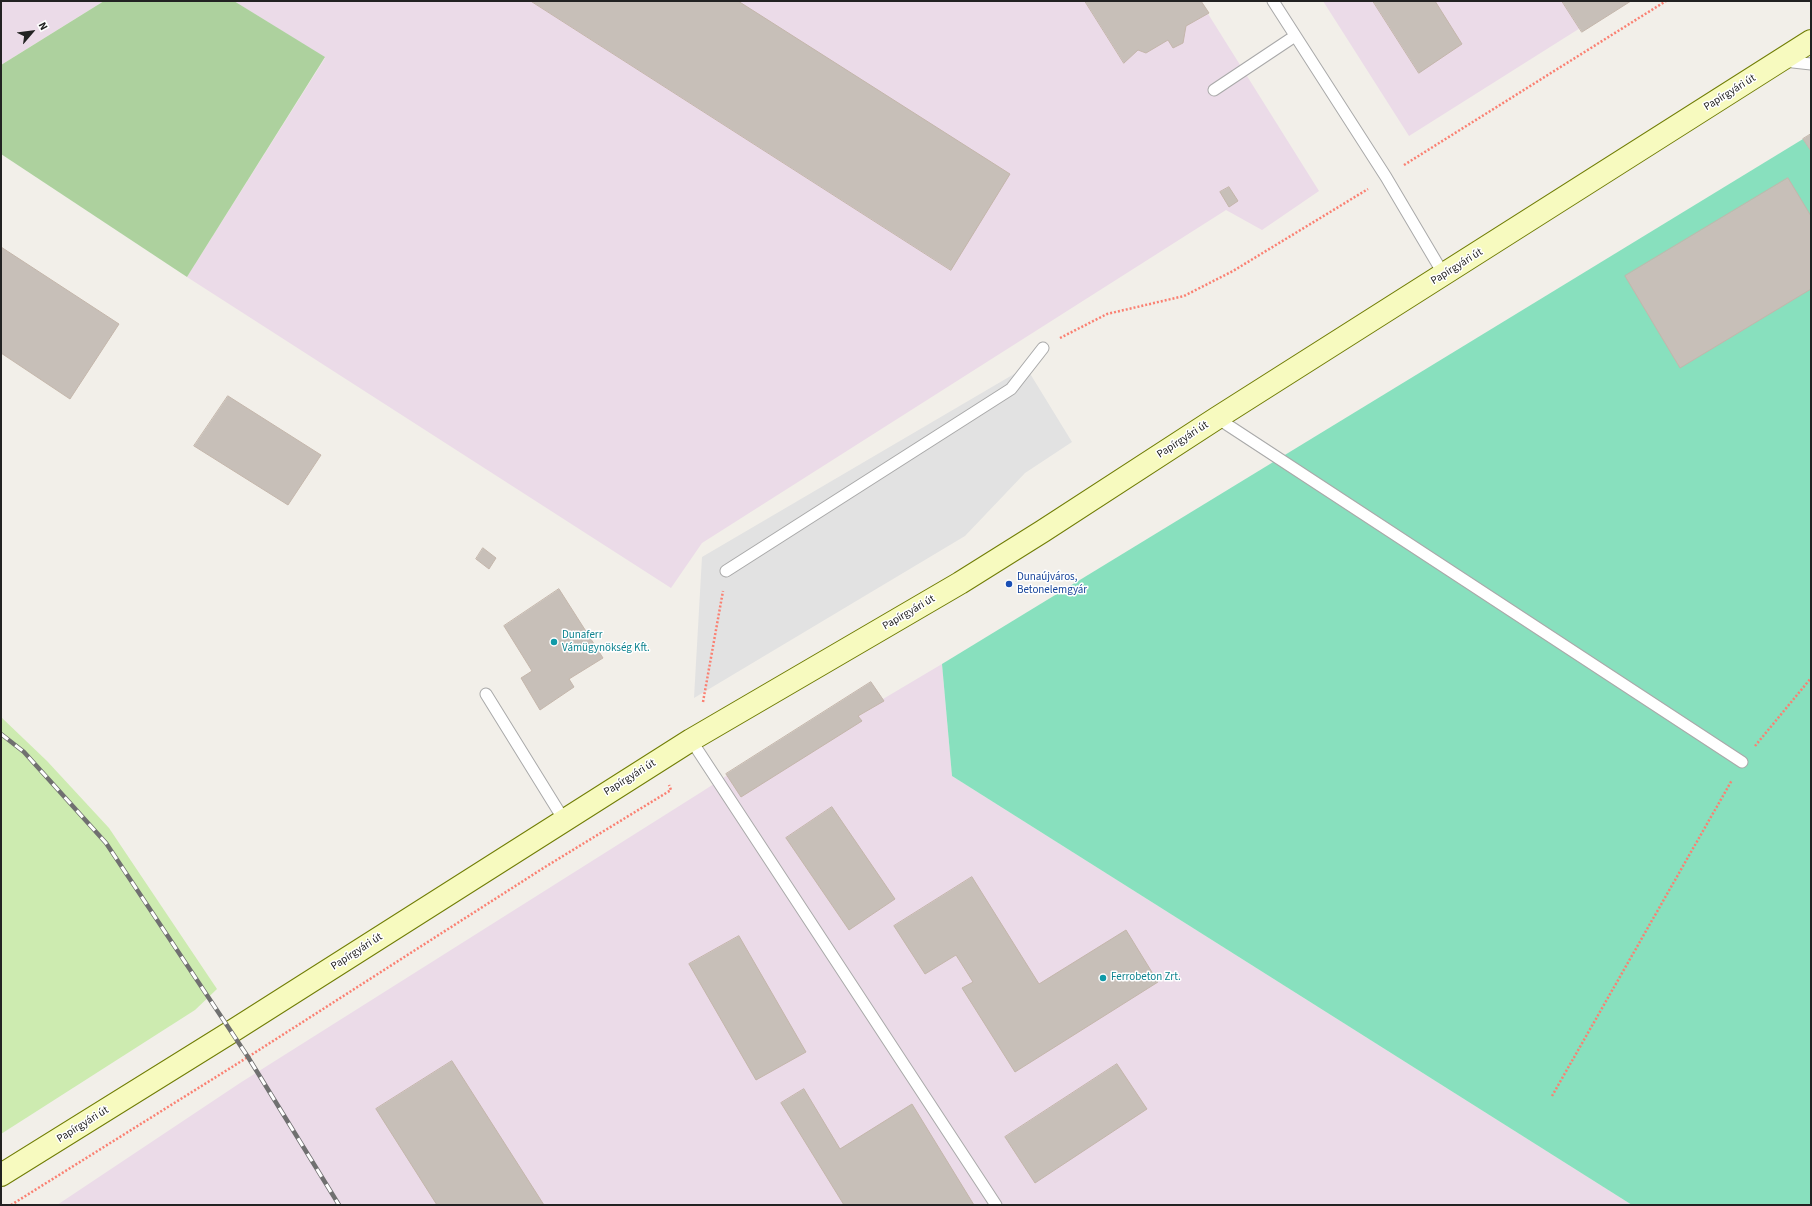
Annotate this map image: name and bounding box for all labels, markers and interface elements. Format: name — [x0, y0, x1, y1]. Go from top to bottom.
north arrow — [12, 12, 52, 52]
text: N — [35, 19, 51, 33]
street label: Papírgyári út — [1702, 72, 1758, 114]
street label: Papírgyári út — [1429, 246, 1485, 288]
street label: Papírgyári út — [1155, 419, 1211, 461]
place label: Dunaújváros, Betonelemgyár — [1017, 571, 1087, 597]
marker: Dunaújváros, Betonelemgyár — [1004, 579, 1014, 589]
street label: Papírgyári út — [880, 593, 938, 633]
place label: Dunaferr Vámügynökség Kft. — [562, 629, 650, 655]
marker: Dunaferr Vámügynökség Kft. — [549, 637, 559, 647]
street label: Papírgyári út — [602, 757, 658, 799]
street label: Papírgyári út — [329, 931, 385, 973]
place label: Ferrobeton Zrt. — [1111, 971, 1181, 985]
marker: Ferrobeton Zrt. — [1098, 973, 1108, 983]
street label: Papírgyári út — [55, 1104, 111, 1146]

